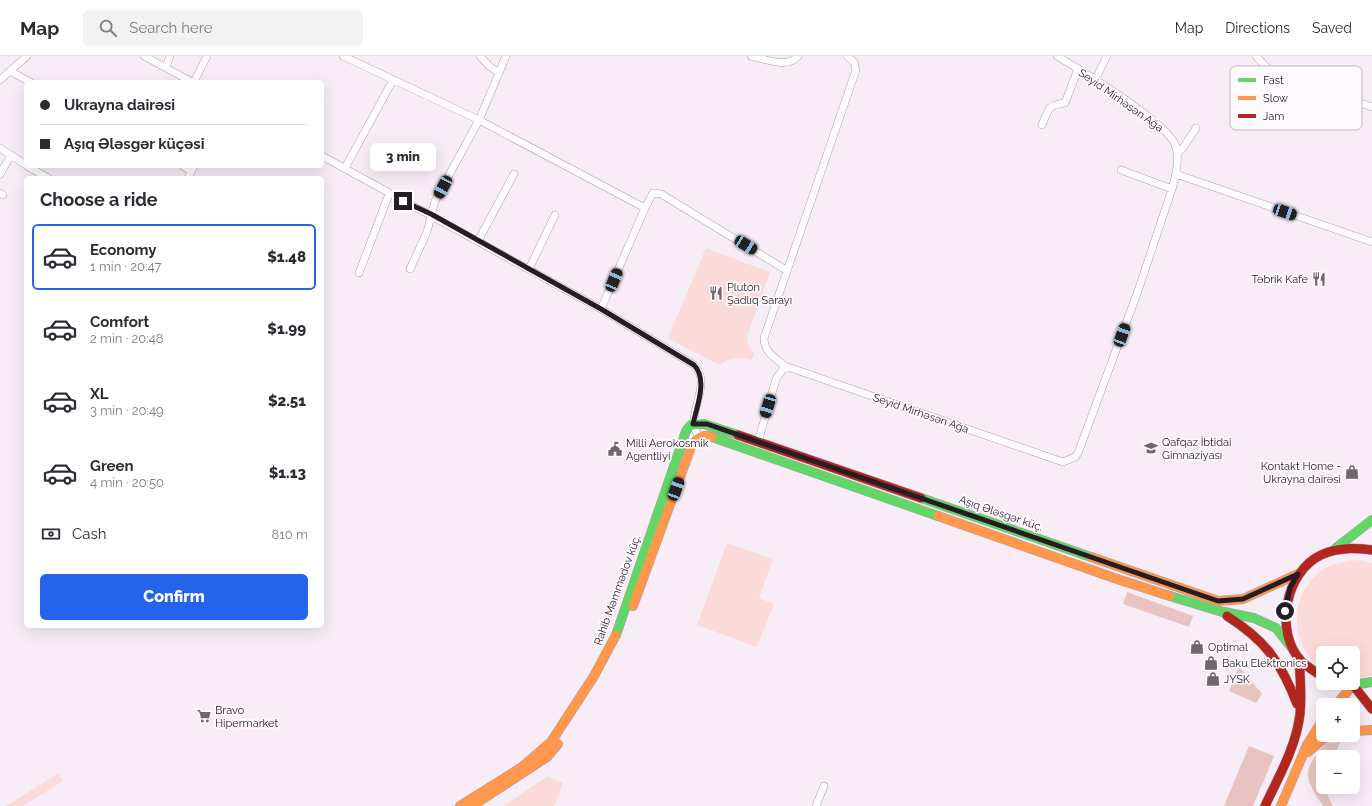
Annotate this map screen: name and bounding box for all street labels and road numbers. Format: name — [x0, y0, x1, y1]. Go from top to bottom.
street label: Seyid Mirhəsən Ağa — [1076, 66, 1166, 135]
street label: Seyid Mirhəsən Ağa — [871, 391, 970, 436]
street label: Aşıq Ələsgər küç. — [957, 493, 1044, 534]
street label: Rahib Məmmədov küç. — [591, 533, 643, 647]

